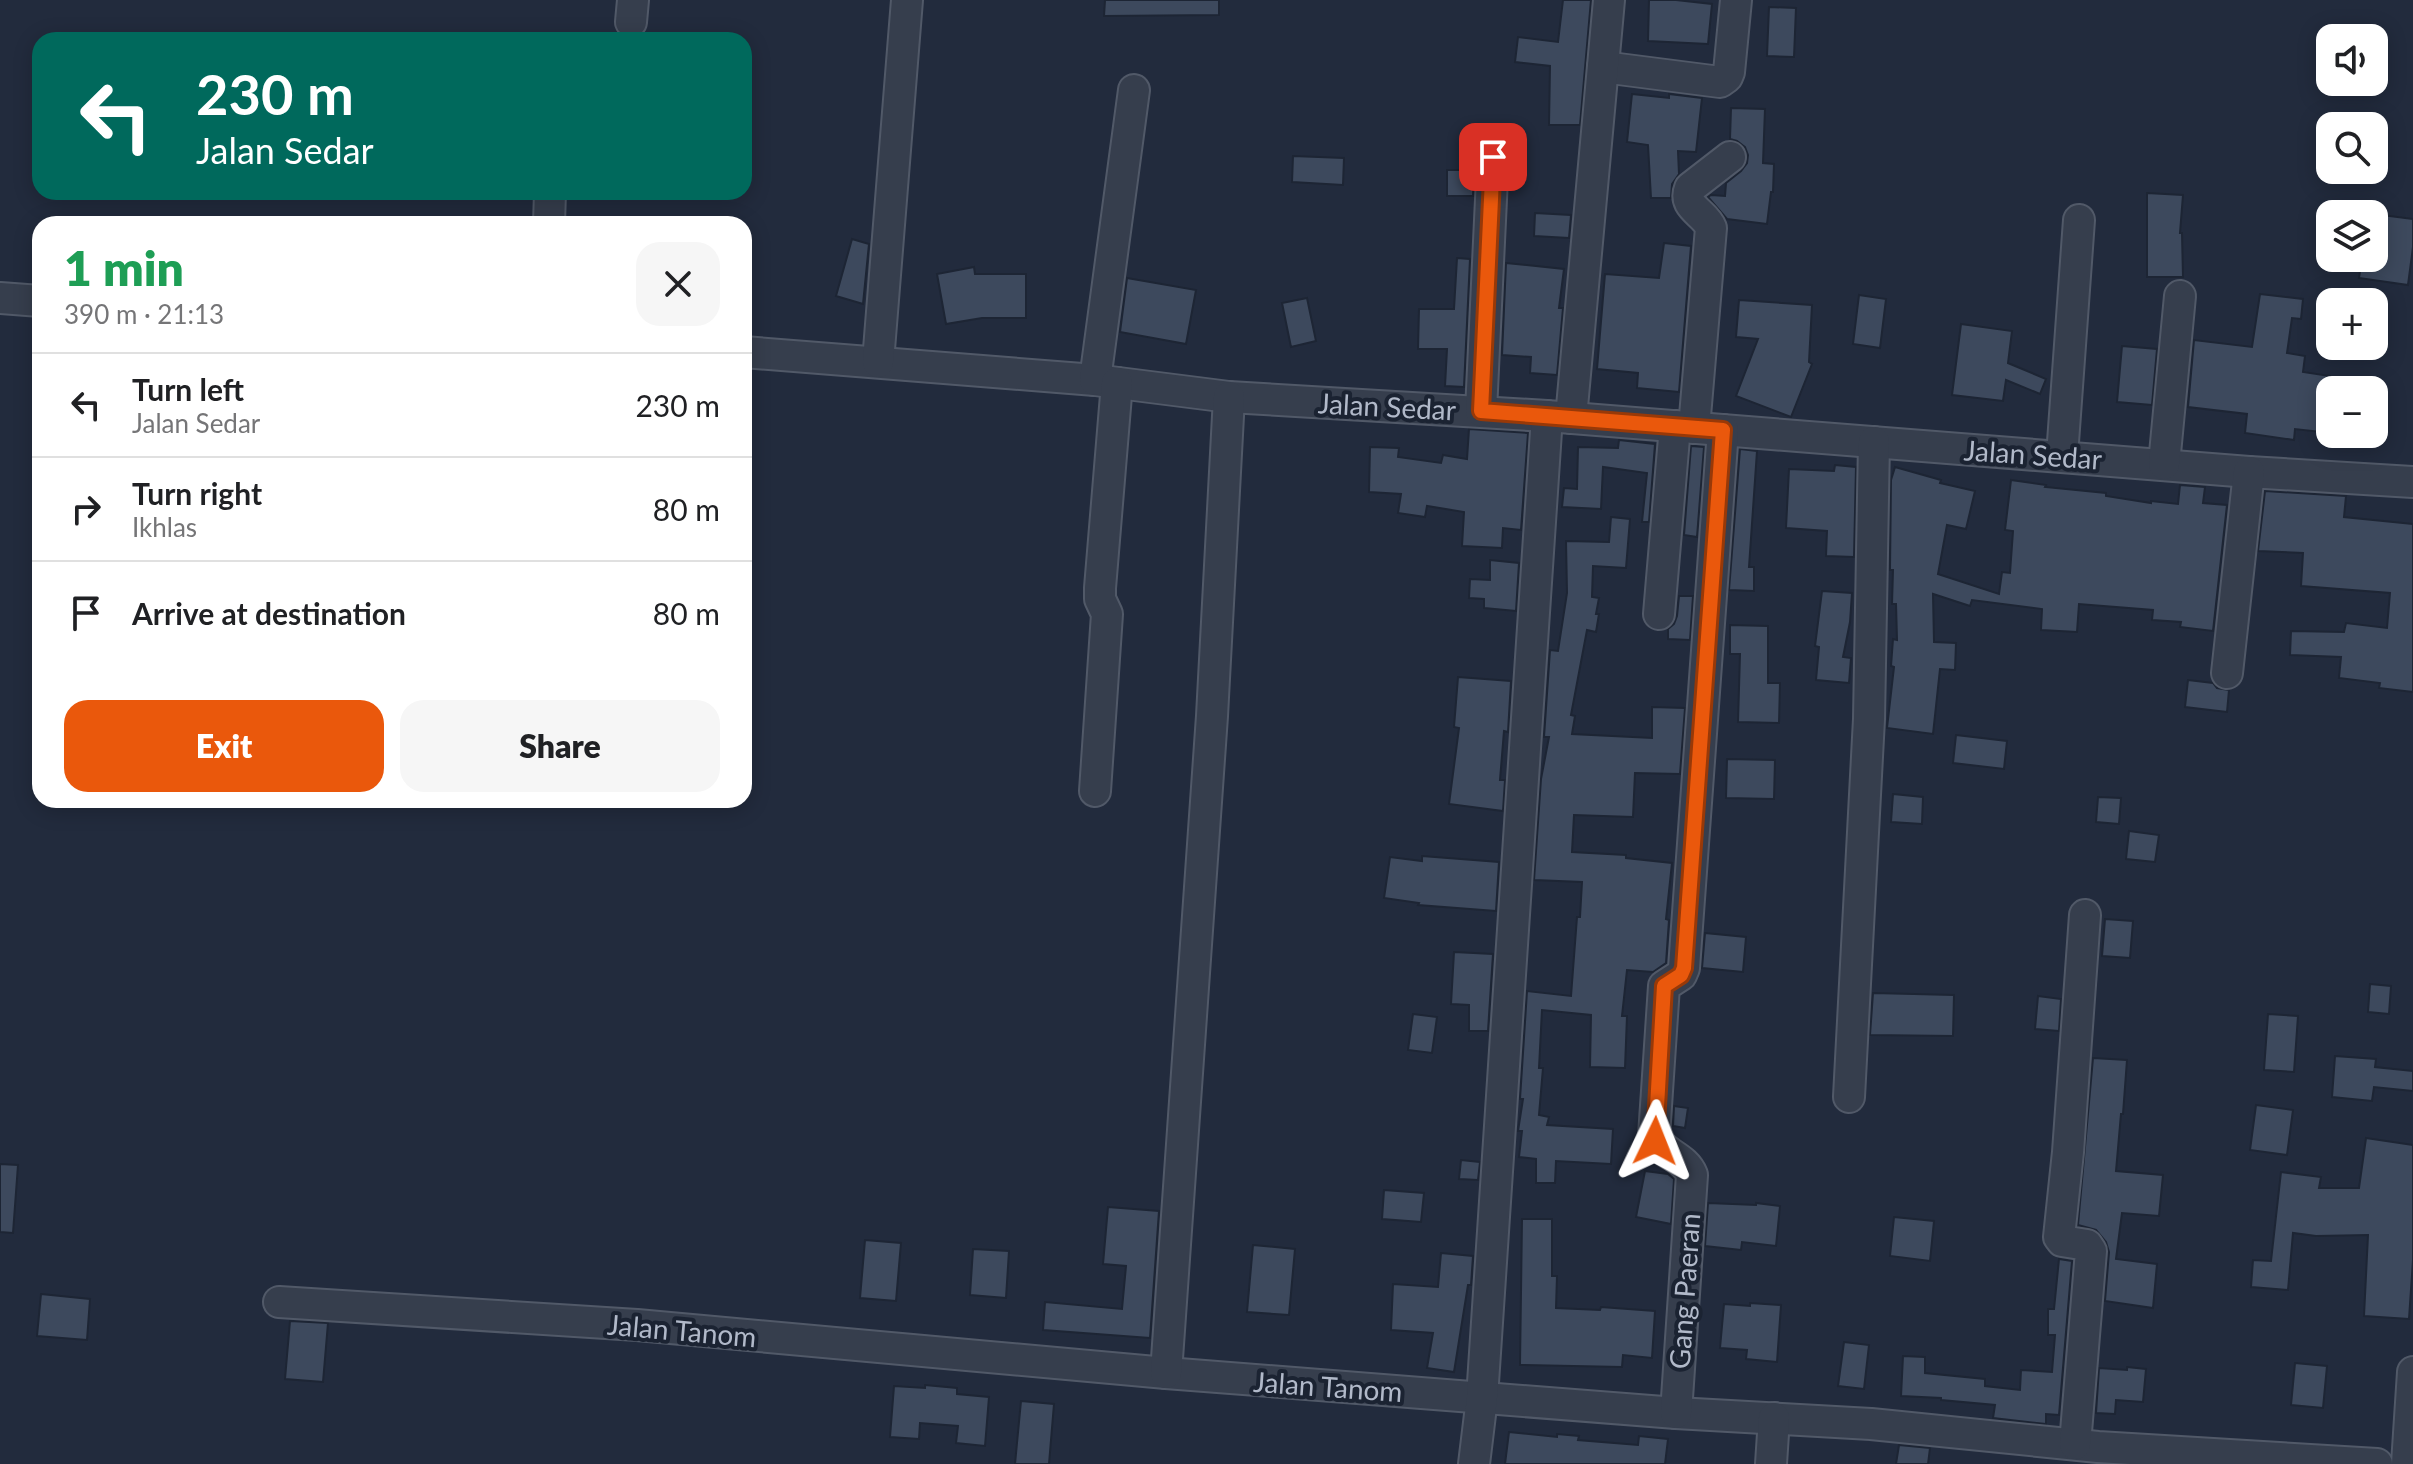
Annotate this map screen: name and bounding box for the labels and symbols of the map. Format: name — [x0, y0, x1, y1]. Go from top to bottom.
pin — [1459, 123, 1527, 191]
street label: Jalan Sedar — [1317, 385, 1457, 427]
street label: Jalan Sedar — [1963, 432, 2103, 476]
position arrow — [1613, 1099, 1697, 1183]
street label: Gang Paeran — [1662, 1212, 1706, 1370]
street label: Jalan Tanom — [606, 1307, 758, 1353]
street label: Jalan Tanom — [1252, 1364, 1404, 1408]

